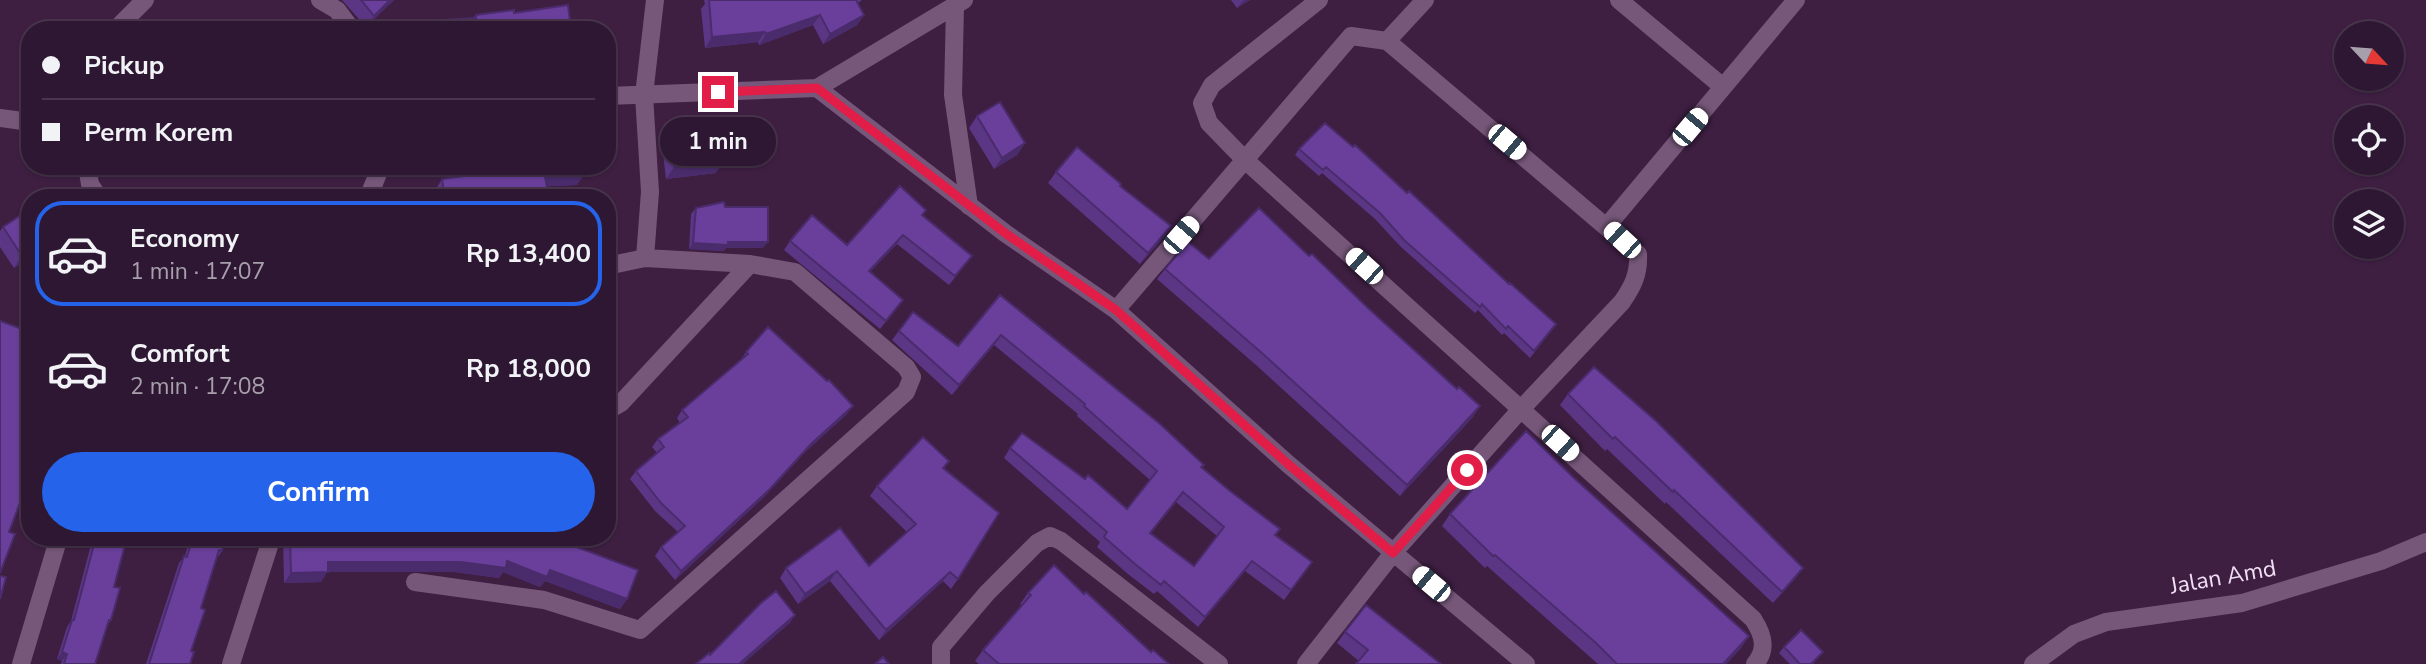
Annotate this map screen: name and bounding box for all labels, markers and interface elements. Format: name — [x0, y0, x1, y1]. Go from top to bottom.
north arrow — [2334, 21, 2404, 91]
map controls — [2334, 21, 2404, 259]
text: Pickup — [84, 48, 164, 83]
route end — [702, 76, 734, 108]
car — [1669, 104, 1712, 150]
button: locate — [2334, 105, 2404, 175]
text: Perm Korem — [84, 115, 233, 150]
callout: 1 min — [660, 116, 776, 166]
car — [1485, 120, 1530, 164]
text: 1 min — [688, 126, 748, 157]
button: layers — [2334, 189, 2404, 259]
car — [1160, 212, 1203, 258]
car — [1600, 218, 1645, 262]
text: Economy — [130, 221, 239, 256]
icon: car — [46, 222, 109, 285]
text: Rp 13,400 — [466, 236, 591, 271]
car — [1342, 244, 1387, 288]
text: 1 min · 17:07 — [130, 256, 265, 287]
text: Comfort — [130, 336, 230, 371]
icon: car — [46, 337, 109, 400]
text: Rp 18,000 — [466, 351, 591, 386]
text: 2 min · 17:08 — [130, 371, 265, 402]
car — [1538, 421, 1583, 465]
button: Confirm — [42, 452, 595, 532]
route start — [1451, 454, 1483, 486]
street label: Jalan Amd — [2166, 552, 2279, 602]
car — [1409, 562, 1454, 606]

